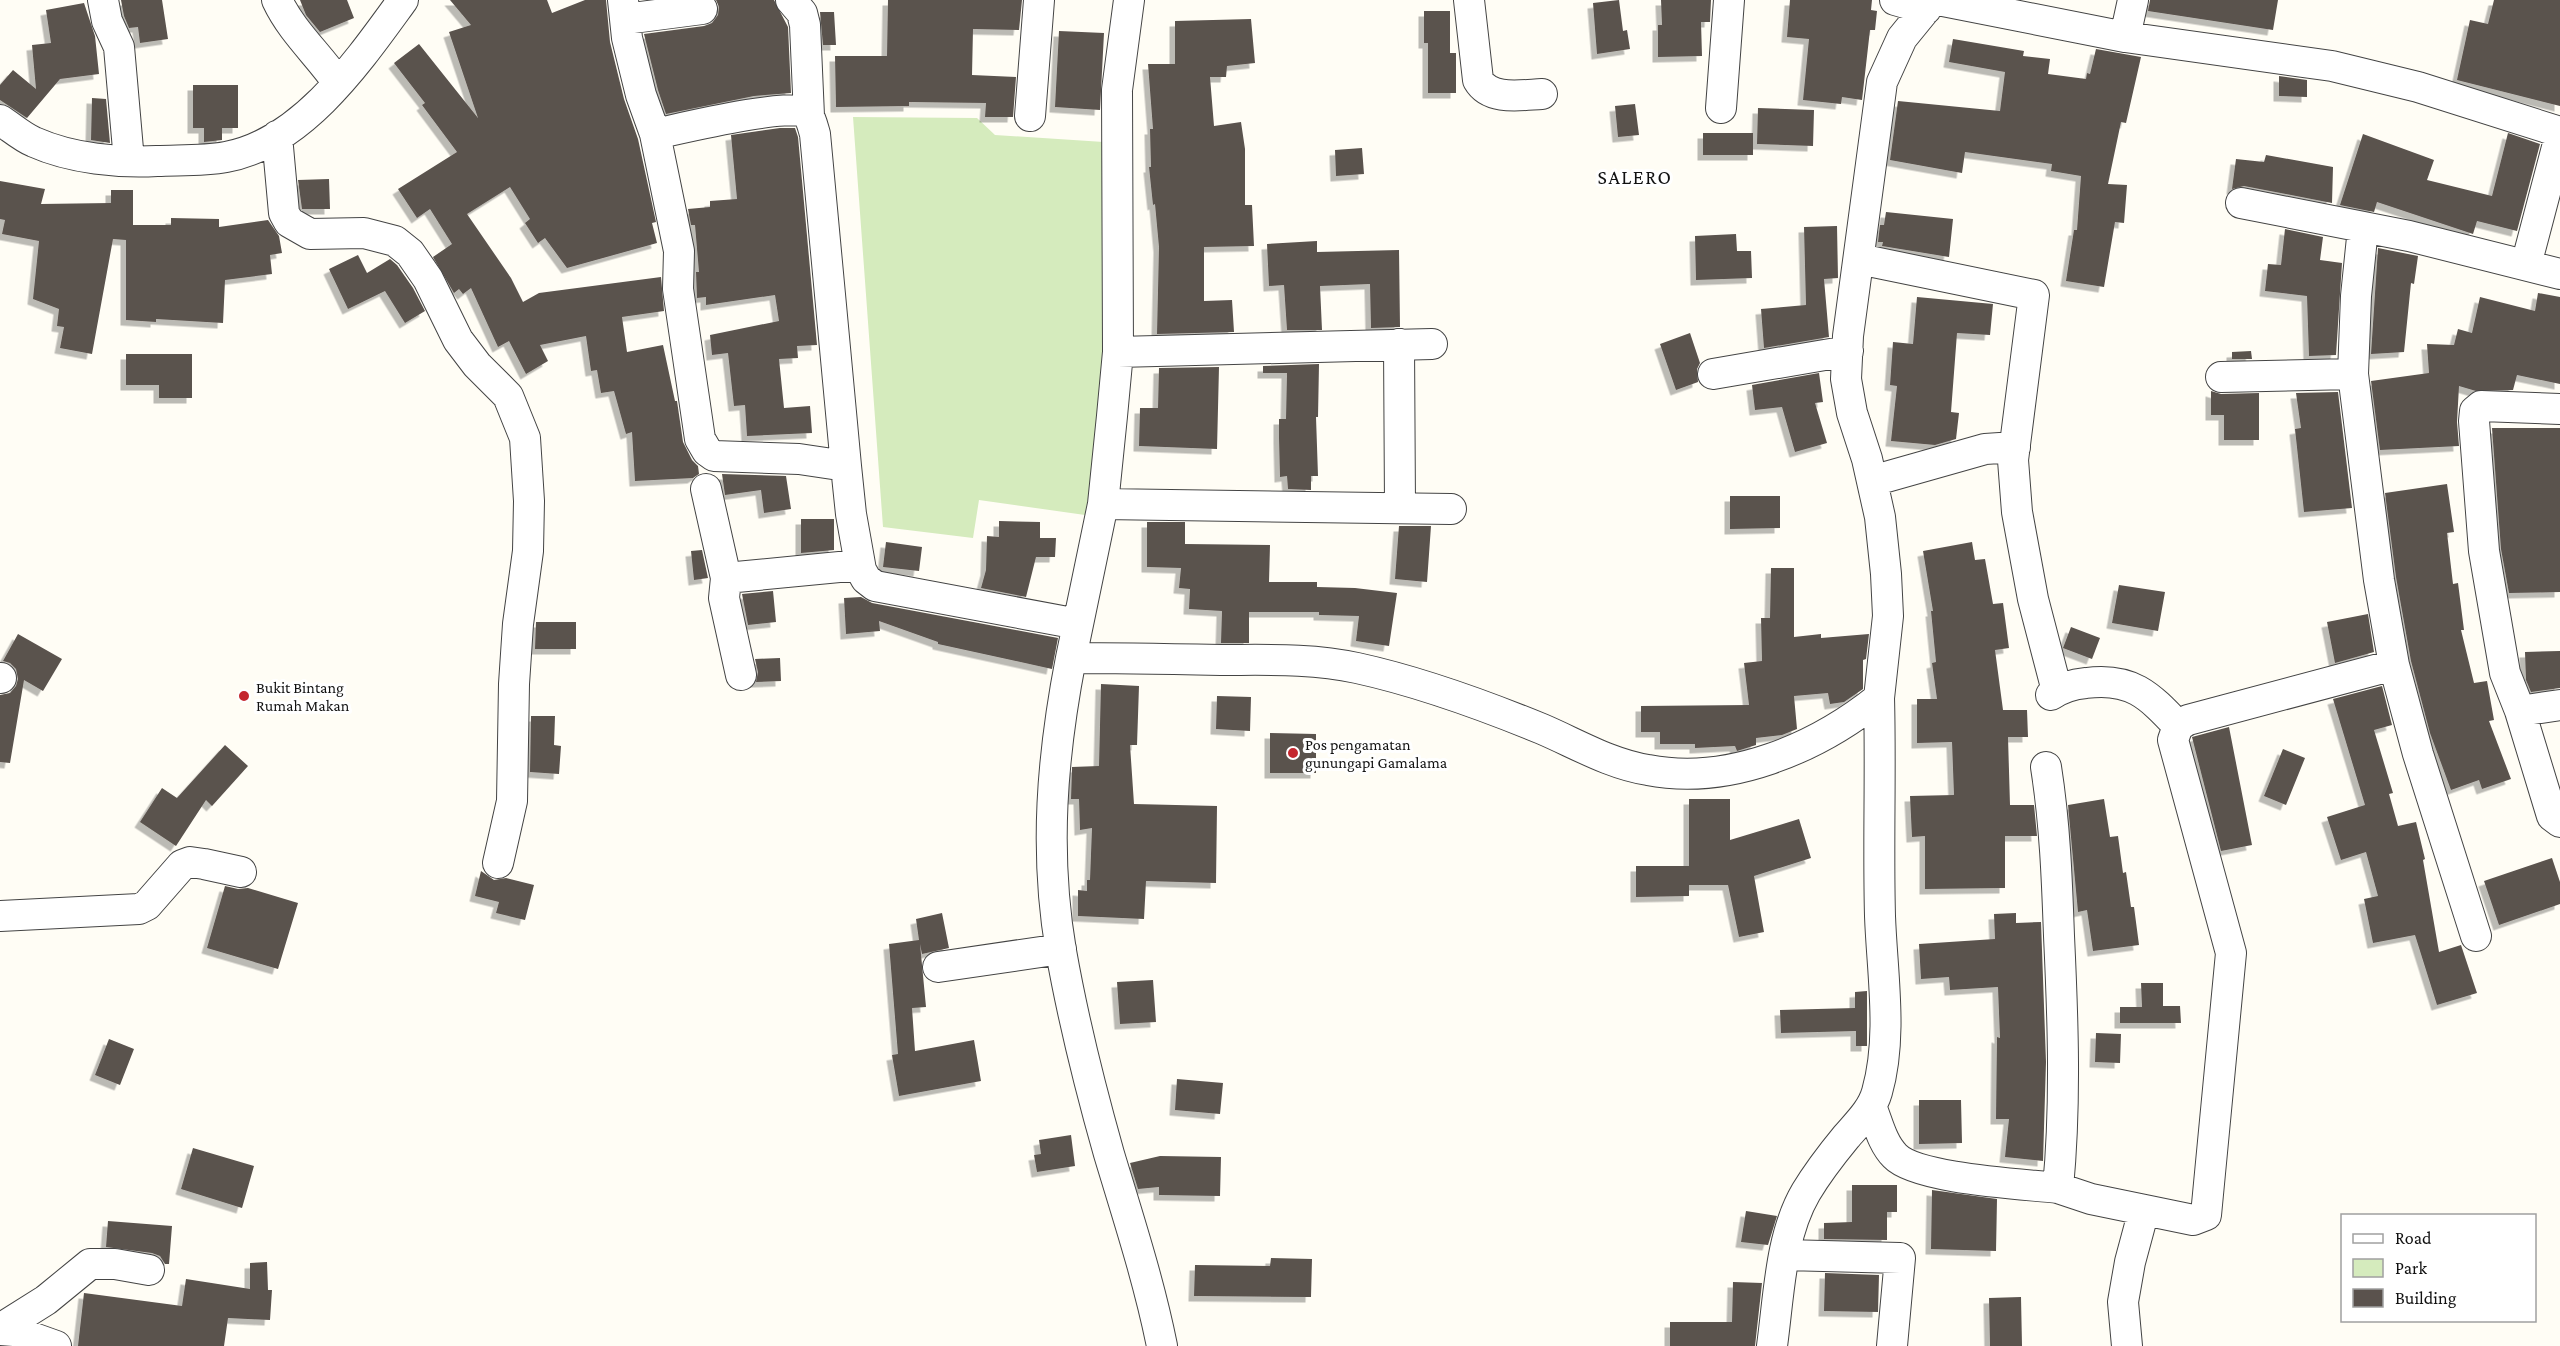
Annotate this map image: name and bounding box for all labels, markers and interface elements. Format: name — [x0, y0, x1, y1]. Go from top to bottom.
district label: SALERO — [1598, 166, 1672, 188]
place label: Bukit Bintang Rumah Makan — [256, 679, 350, 714]
marker: Bukit Bintang Rumah Makan — [237, 689, 251, 703]
place label: Pos pengamatan gunungapi Gamalama — [1305, 736, 1448, 772]
marker: Pos pengamatan gunungapi Gamalama — [1286, 746, 1300, 760]
legend — [2341, 1214, 2536, 1322]
text: Road — [2395, 1228, 2432, 1248]
text: Park — [2395, 1258, 2427, 1278]
text: Building — [2395, 1288, 2457, 1308]

